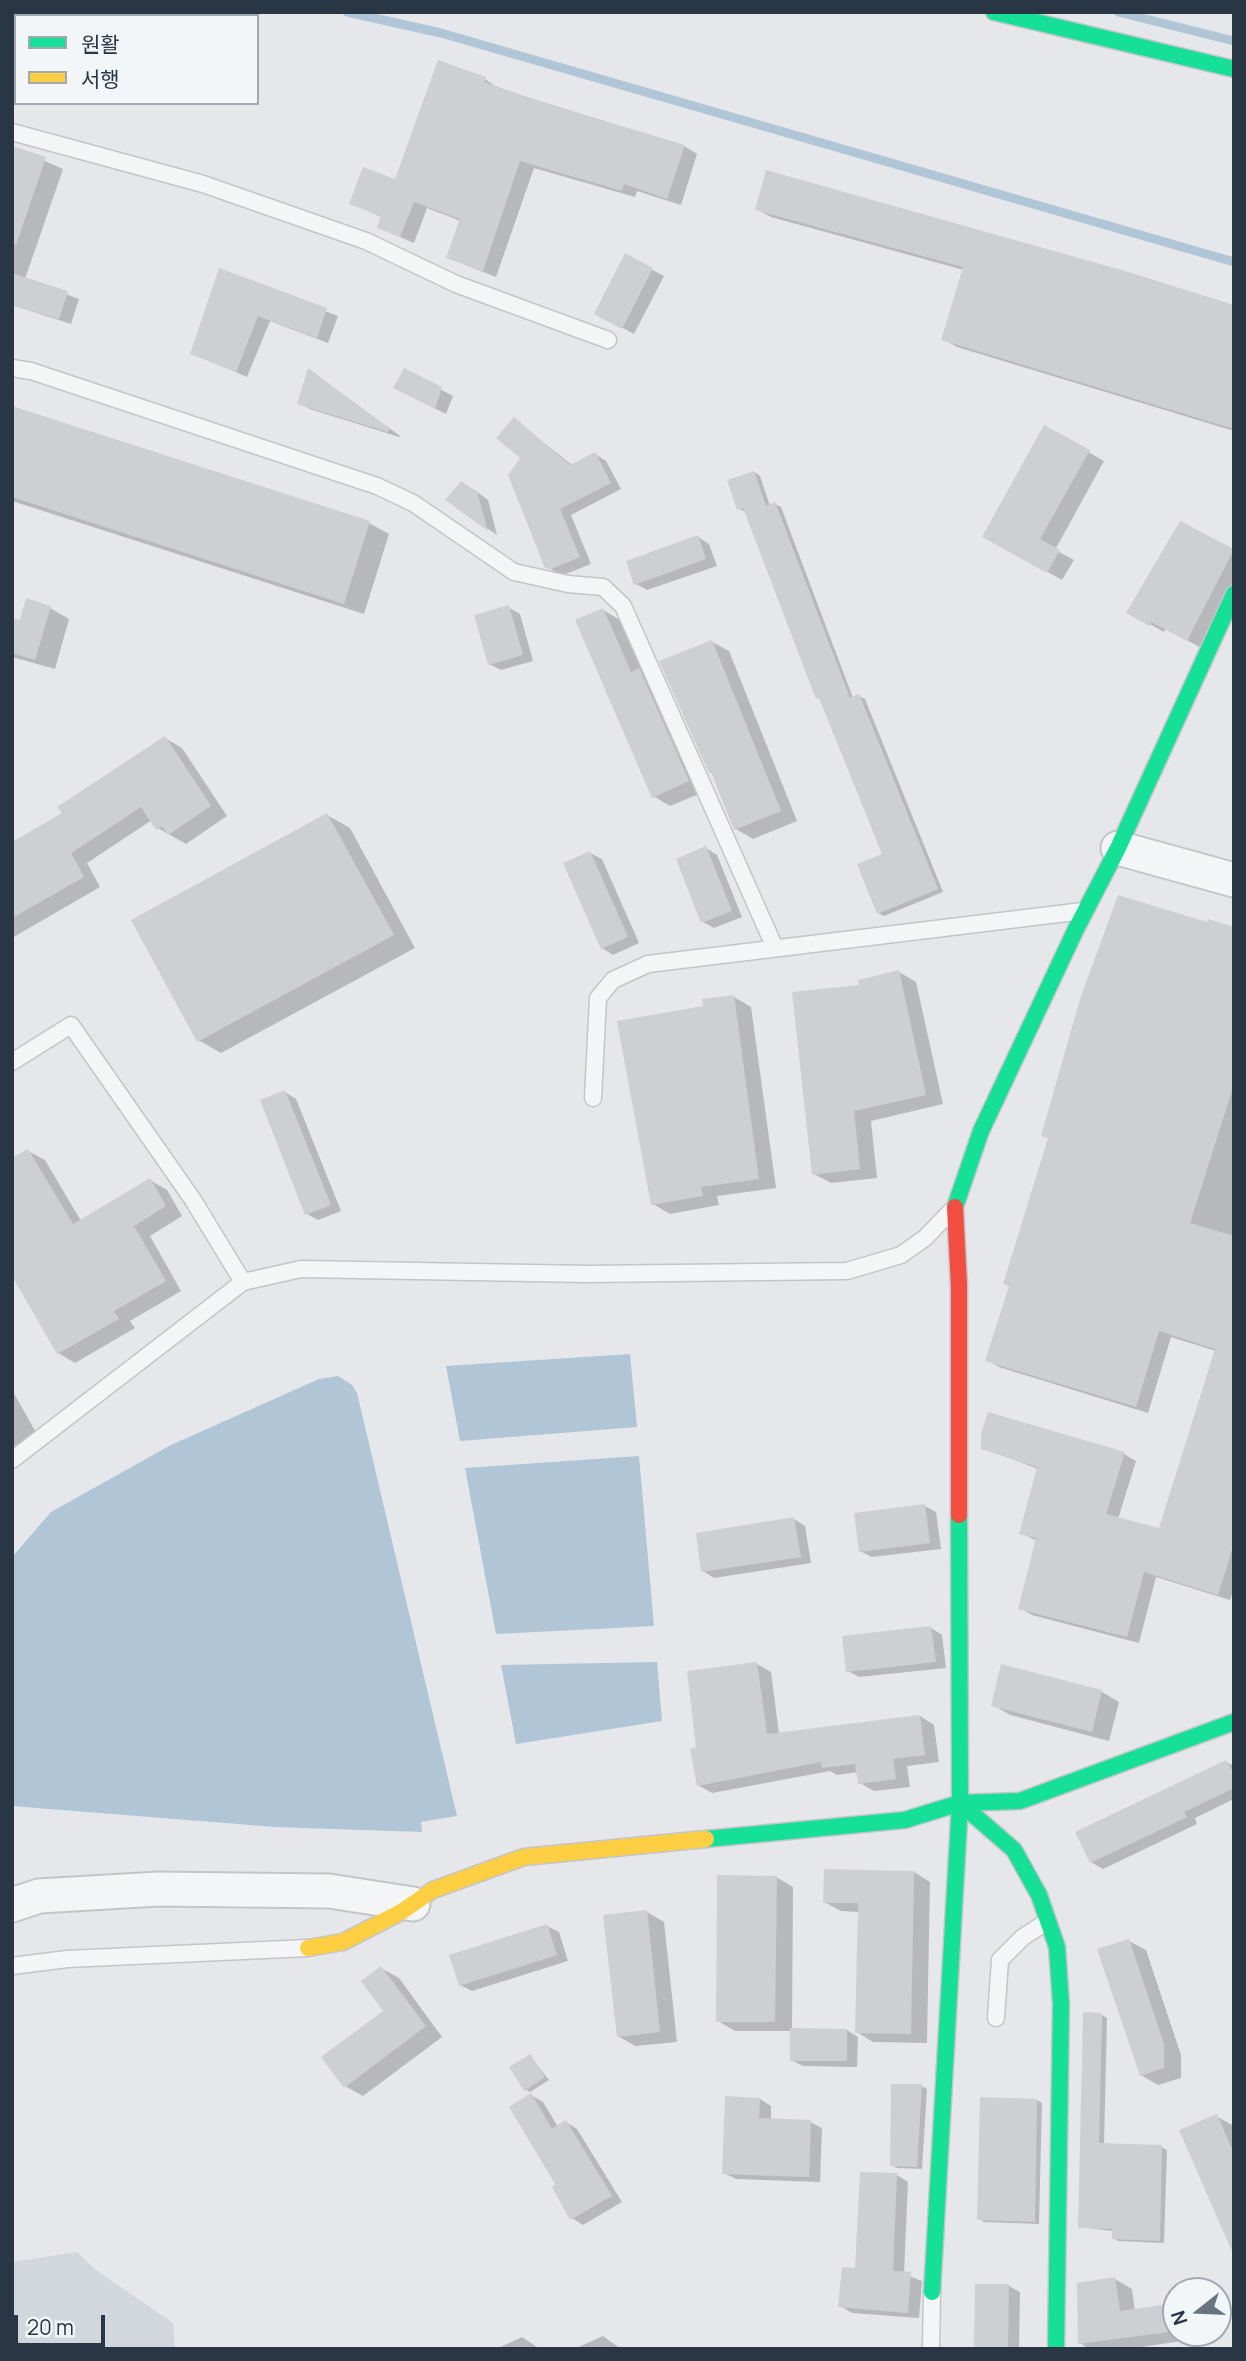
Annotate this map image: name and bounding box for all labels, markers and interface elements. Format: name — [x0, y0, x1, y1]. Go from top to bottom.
legend — [14, 14, 259, 105]
text: 원활 — [81, 30, 120, 58]
text: 서행 — [81, 65, 120, 93]
north arrow — [1162, 2277, 1232, 2347]
scale bar — [18, 2302, 108, 2346]
text: N — [1164, 2307, 1193, 2328]
text: 20 m — [27, 2313, 74, 2341]

